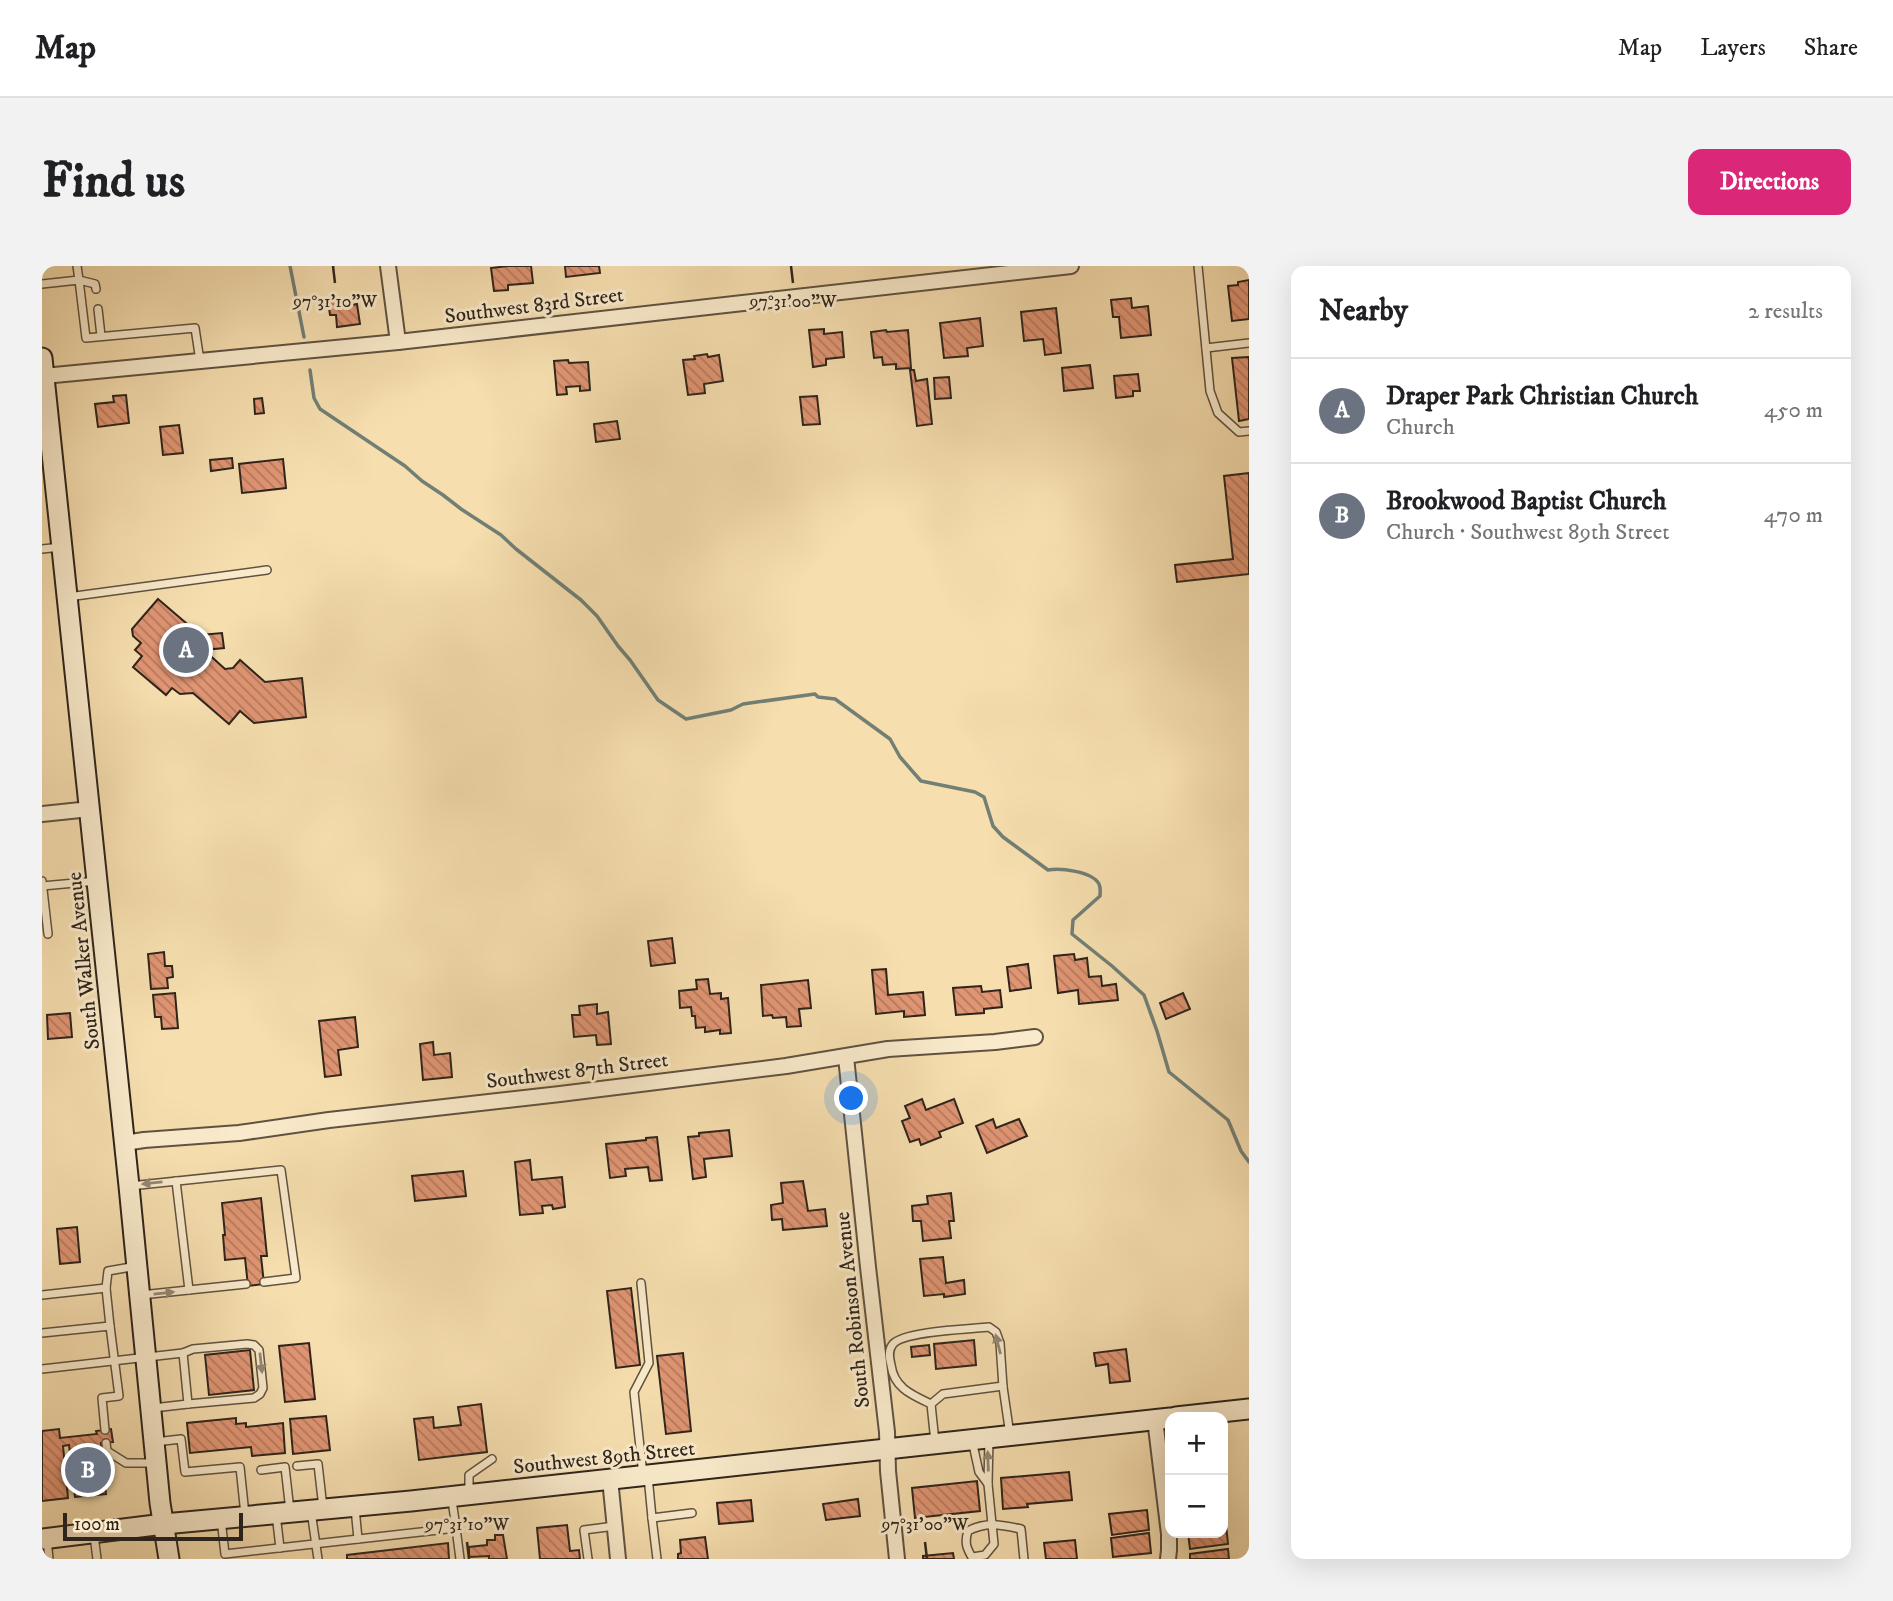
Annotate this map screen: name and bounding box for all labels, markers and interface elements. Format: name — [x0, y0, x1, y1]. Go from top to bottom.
text: Map — [35, 28, 96, 69]
text: Map — [1618, 33, 1662, 63]
text: Layers — [1700, 33, 1766, 63]
text: Share — [1804, 33, 1858, 63]
button: Directions — [1688, 149, 1851, 215]
text: Find us — [42, 151, 185, 213]
street label: Southwest 83rd Street — [443, 282, 625, 330]
text: 97°31'10"W — [292, 291, 377, 313]
text: 97°31'00"W — [749, 291, 837, 313]
text: Nearby — [1319, 293, 1408, 330]
text: 2 results — [1748, 297, 1823, 326]
text: Draper Park Christian Church — [1386, 380, 1698, 413]
text: A — [1335, 396, 1349, 425]
text: 450 m — [1764, 396, 1823, 425]
text: Church — [1386, 413, 1455, 442]
text: Brookwood Baptist Church — [1386, 485, 1666, 518]
text: B — [1335, 501, 1349, 530]
text: 470 m — [1764, 501, 1823, 530]
text: Church · Southwest 89th Street — [1386, 518, 1670, 547]
pin: A — [163, 624, 209, 676]
street label: South Walker Avenue — [62, 870, 106, 1051]
street label: Southwest 87th Street — [485, 1047, 670, 1095]
your location — [834, 1081, 868, 1115]
one-way arrow — [141, 1178, 163, 1189]
street label: South Robinson Avenue — [830, 1210, 876, 1409]
one-way arrow — [154, 1287, 176, 1298]
one-way arrow — [992, 1332, 1003, 1354]
one-way arrow — [255, 1353, 266, 1375]
map controls — [1165, 1412, 1228, 1538]
button: + — [1165, 1412, 1228, 1475]
street label: Southwest 89th Street — [512, 1436, 696, 1480]
pin: B — [65, 1444, 111, 1496]
one-way arrow — [983, 1449, 994, 1471]
button: − — [1165, 1475, 1228, 1538]
scale bar — [63, 1510, 243, 1542]
text: 100 m — [74, 1513, 120, 1536]
text: 97°31'10"W — [424, 1514, 509, 1536]
text: 97°31'00"W — [881, 1514, 969, 1536]

